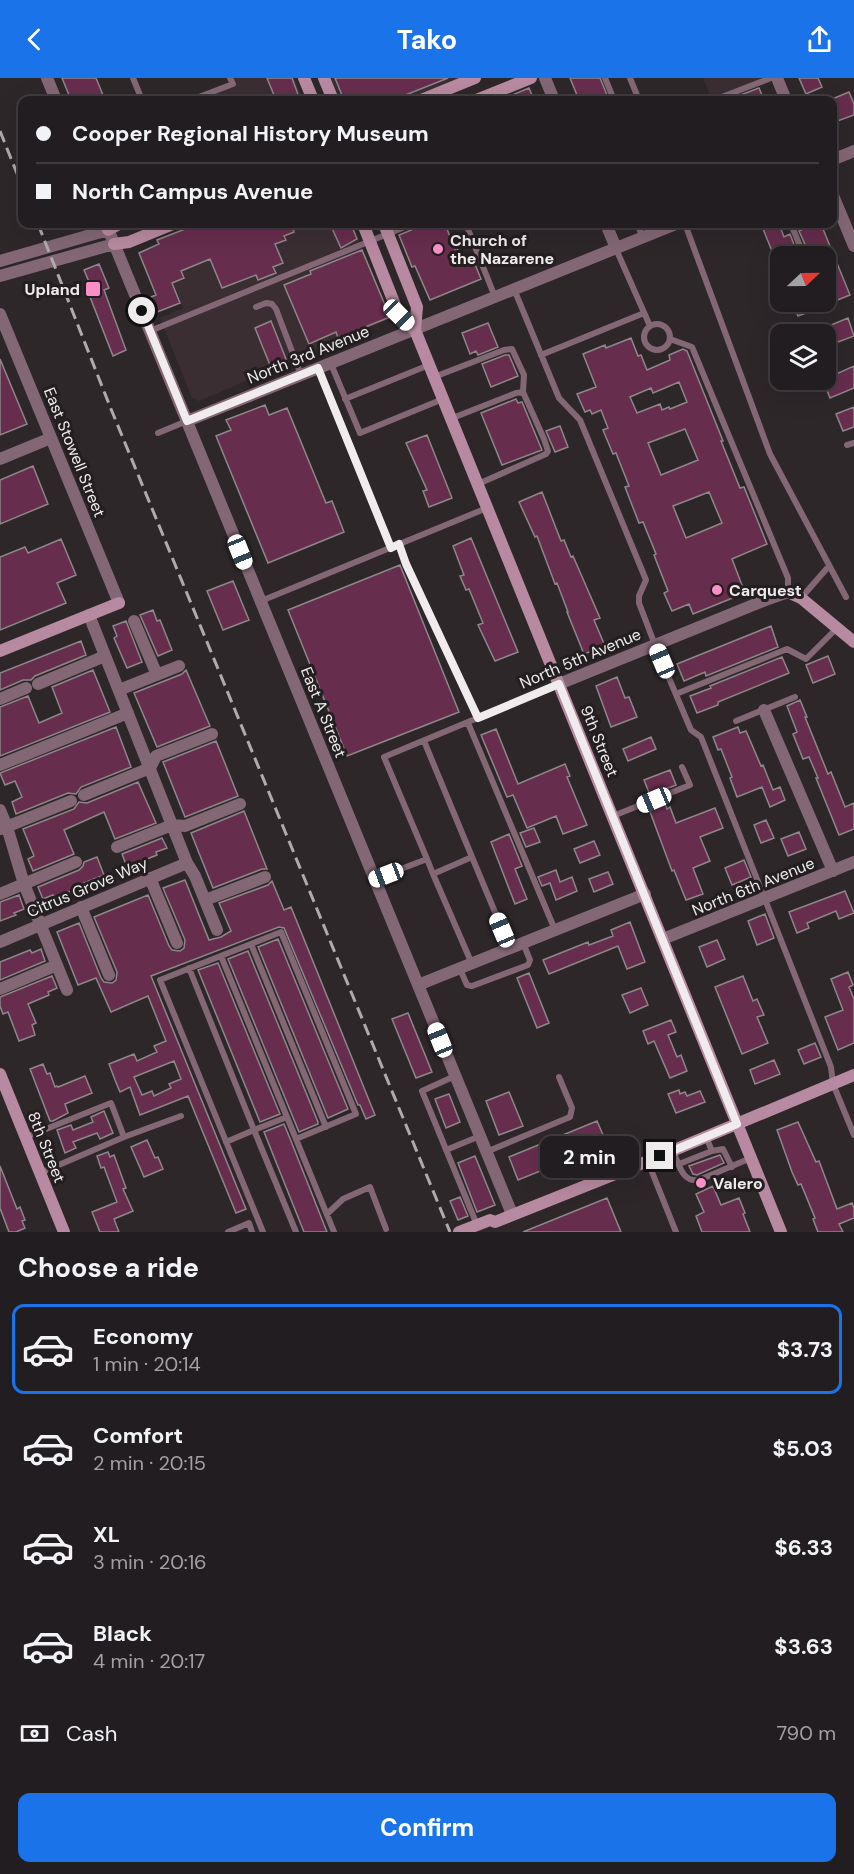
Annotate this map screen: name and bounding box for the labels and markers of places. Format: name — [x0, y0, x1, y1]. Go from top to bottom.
place label: Church of the Nazarene — [450, 230, 554, 269]
marker: Church of the Nazarene — [431, 242, 445, 256]
place label: Upland — [25, 279, 80, 300]
marker: Upland — [84, 280, 102, 298]
place label: Carquest — [729, 580, 802, 601]
marker: Carquest — [710, 583, 724, 597]
place label: Valero — [713, 1173, 763, 1194]
marker: Valero — [694, 1176, 708, 1190]

